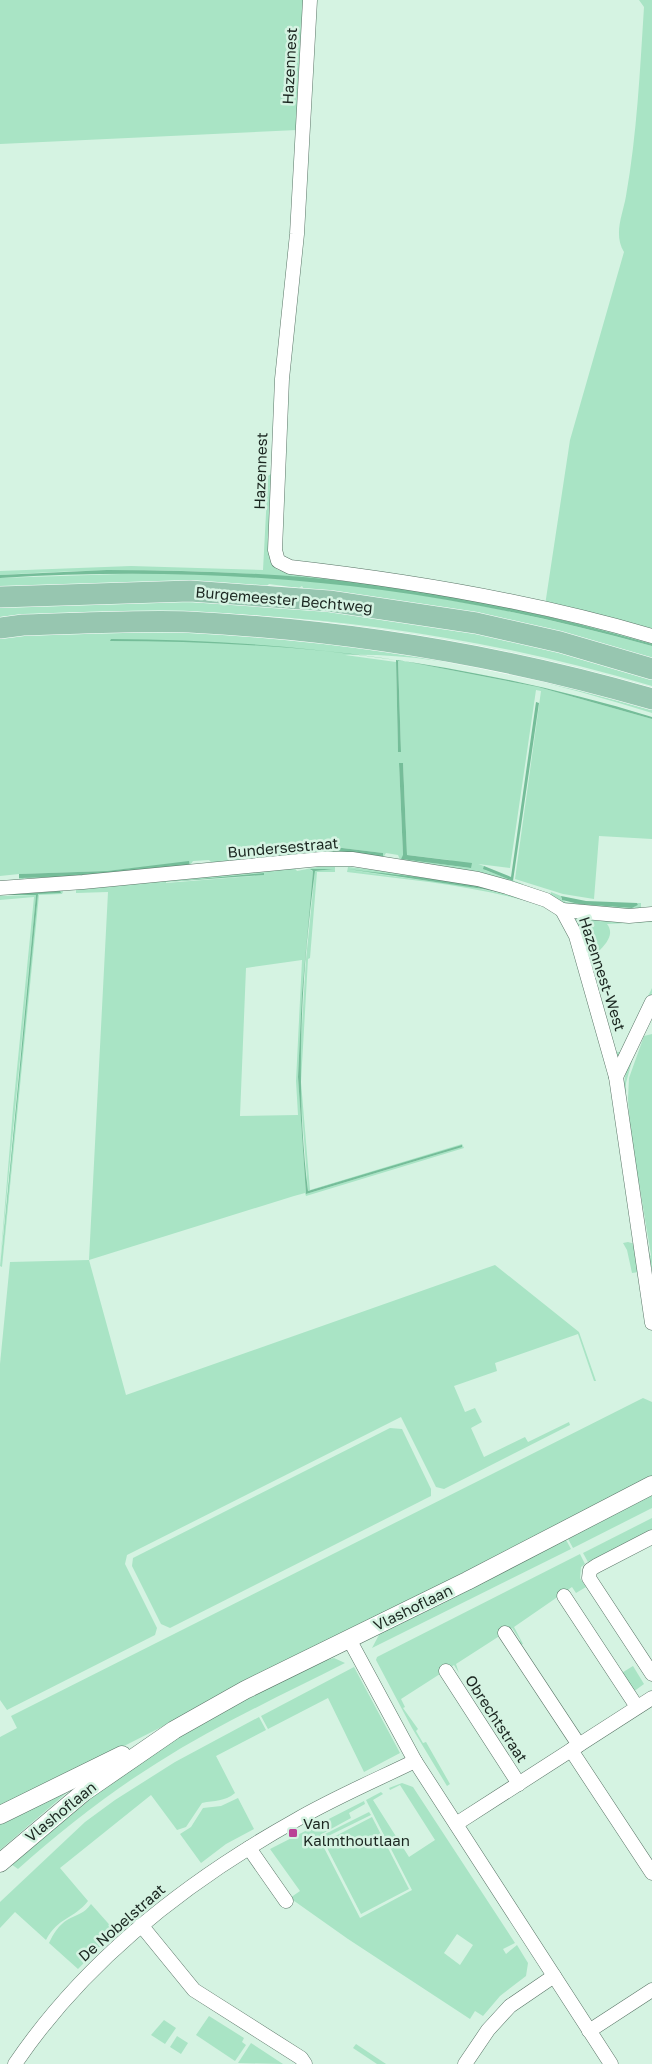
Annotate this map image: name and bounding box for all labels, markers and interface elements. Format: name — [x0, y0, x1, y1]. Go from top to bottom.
street label: Hazennest — [278, 27, 300, 105]
street label: Hazennest — [250, 432, 270, 510]
street label: Burgemeester Bechtweg — [195, 582, 373, 616]
street label: Bundersestraat — [227, 833, 339, 861]
street label: Hazennest-West — [576, 914, 630, 1033]
street label: Vlashoflaan — [370, 1580, 455, 1634]
street label: Obrechtstraat — [462, 1671, 532, 1765]
street label: Vlashoflaan — [21, 1777, 99, 1845]
place label: Van Kalmthoutlaan — [303, 1814, 410, 1849]
marker: Van Kalmthoutlaan — [287, 1827, 299, 1839]
street label: De Nobelstraat — [74, 1880, 168, 1965]

